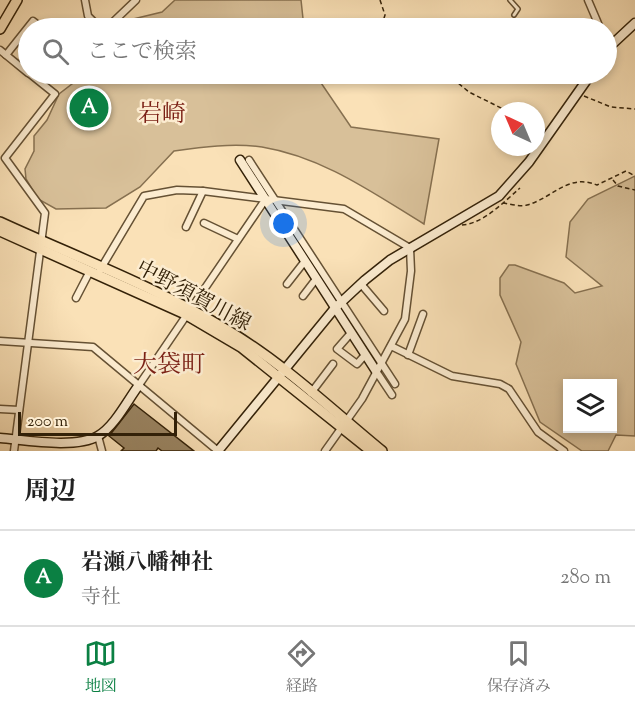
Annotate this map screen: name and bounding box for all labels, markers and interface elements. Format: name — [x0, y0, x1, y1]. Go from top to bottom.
search box — [18, 18, 617, 84]
icon: search — [39, 35, 72, 68]
text: ここで検索 — [87, 37, 197, 69]
pin: A — [70, 86, 109, 130]
district label: 岩崎 — [138, 98, 186, 132]
north arrow — [491, 102, 545, 156]
your location — [269, 209, 298, 238]
street label: 中野須賀川線 — [130, 254, 256, 340]
district label: 大袋町 — [133, 349, 205, 383]
map controls — [563, 379, 617, 433]
button: layers — [563, 379, 617, 433]
scale bar — [18, 409, 177, 436]
text: 200 m — [27, 411, 68, 434]
text: 周辺 — [24, 474, 76, 511]
text: 岩瀬八幡神社 — [81, 548, 213, 580]
text: A — [35, 564, 52, 593]
text: 280 m — [560, 564, 611, 593]
text: 寺社 — [81, 584, 121, 613]
tab: 地図 — [84, 637, 117, 699]
tab: 経路 — [285, 637, 318, 699]
tab: 保存済み — [487, 637, 551, 699]

